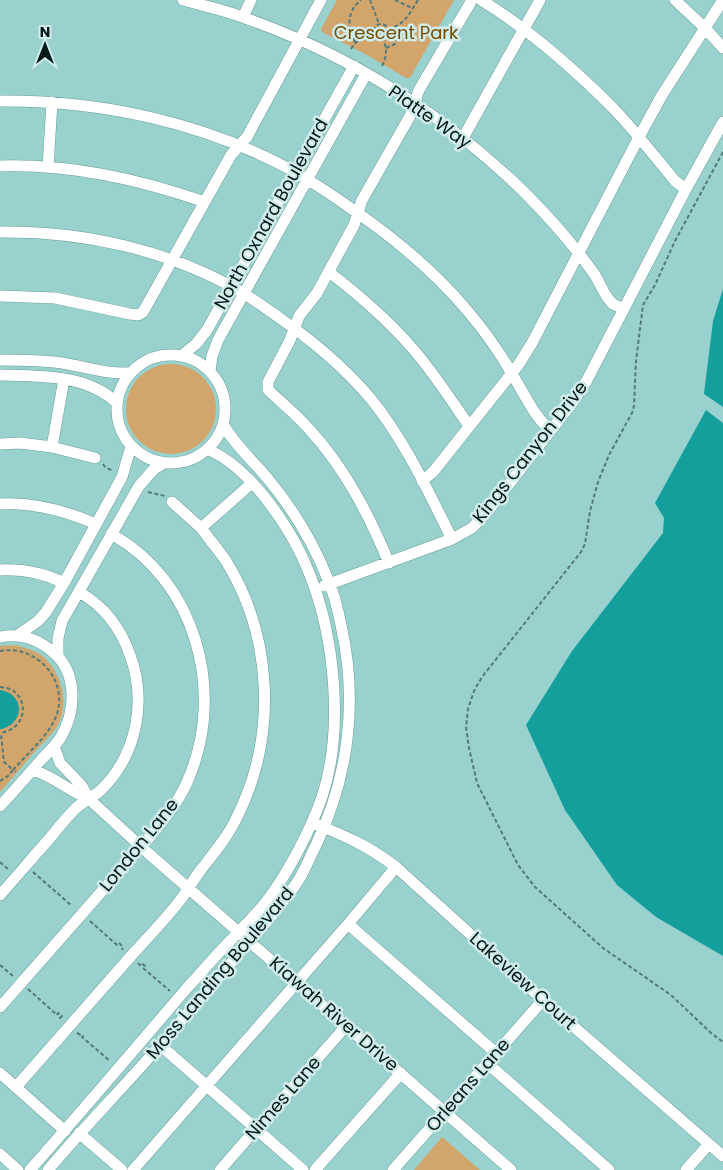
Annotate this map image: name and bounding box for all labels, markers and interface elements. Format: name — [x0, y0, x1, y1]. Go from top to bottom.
north arrow — [20, 20, 70, 70]
park label: Crescent Park — [334, 20, 459, 45]
text: N — [40, 22, 50, 42]
street label: Platte Way — [384, 79, 477, 154]
street label: North Oxnard Boulevard — [208, 114, 334, 314]
street label: Kings Canyon Drive — [466, 376, 593, 528]
street label: London Lane — [93, 793, 184, 897]
street label: Moss Landing Boulevard — [140, 881, 299, 1064]
street label: Lakeview Court — [465, 926, 582, 1035]
street label: Kiawah River Drive — [264, 950, 404, 1077]
street label: Orleans Lane — [420, 1032, 515, 1137]
street label: Nimes Lane — [239, 1050, 326, 1145]

